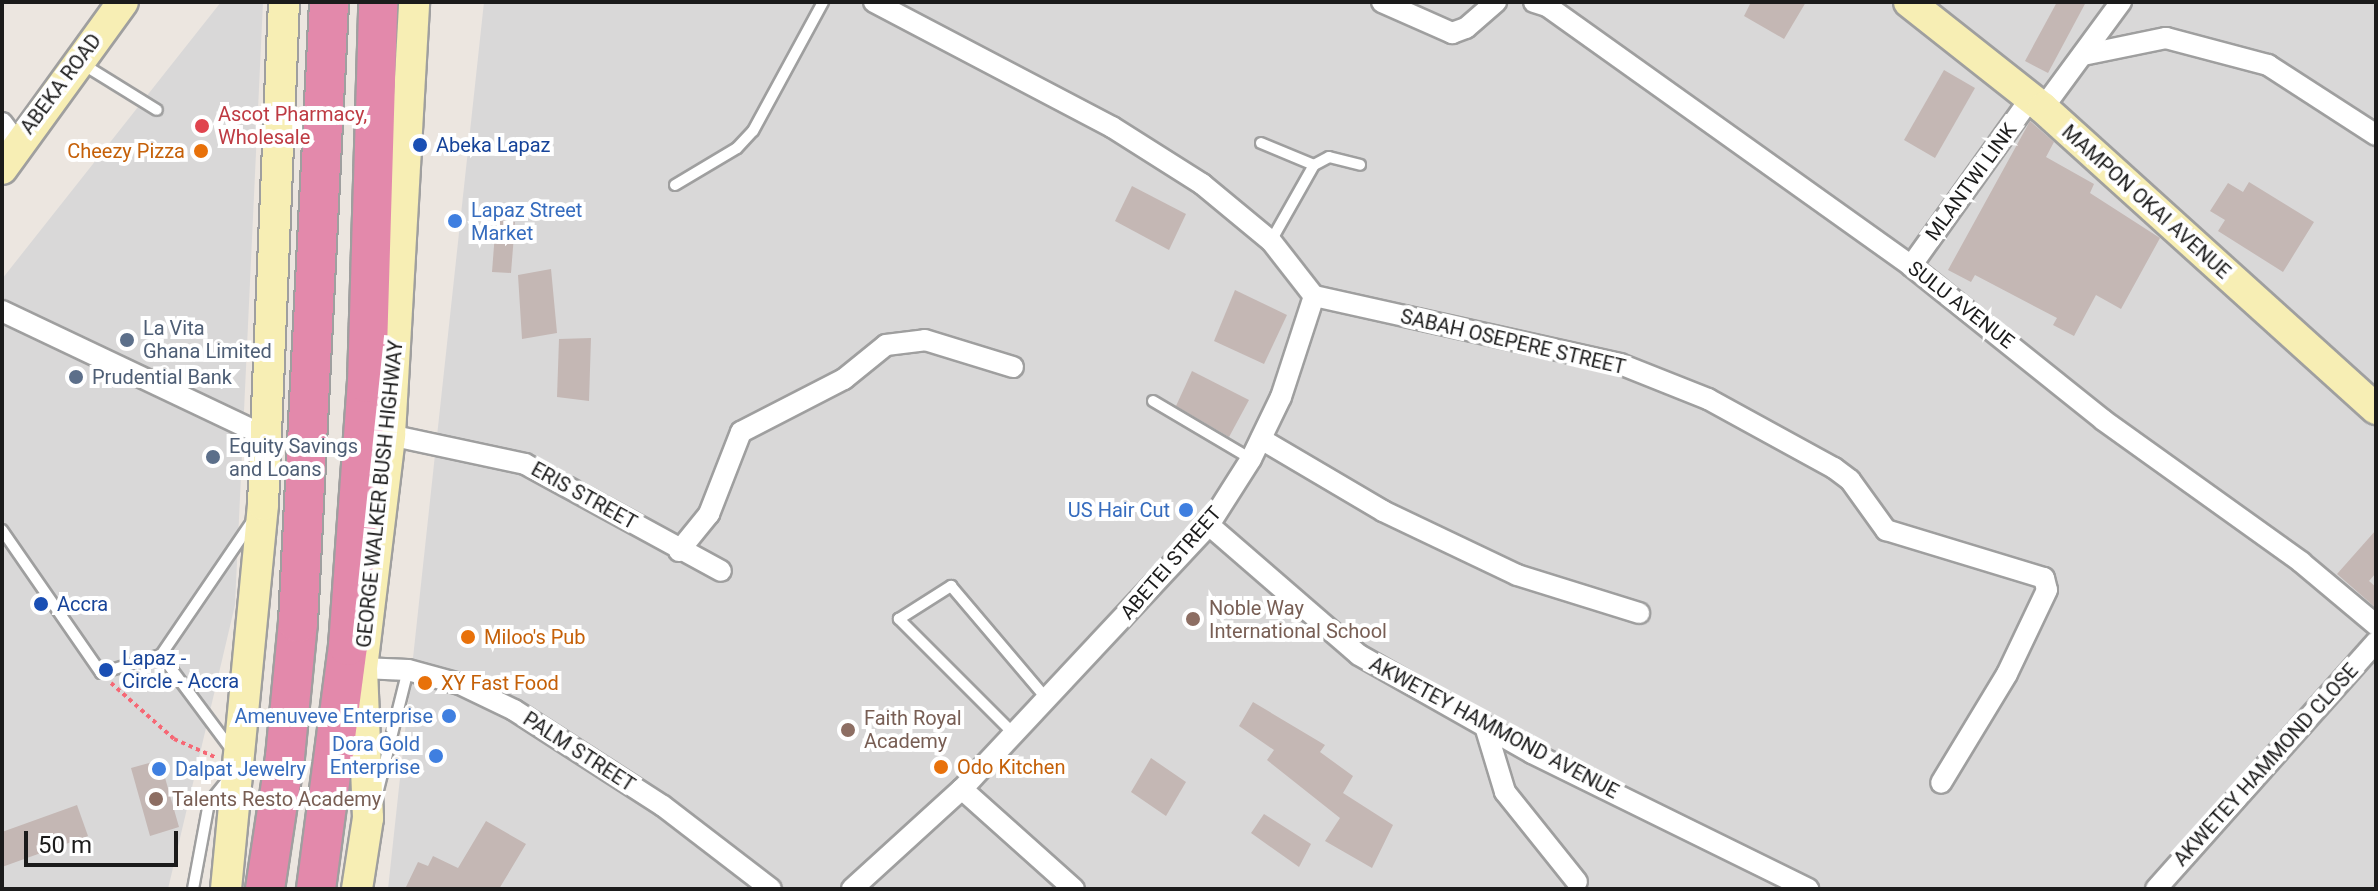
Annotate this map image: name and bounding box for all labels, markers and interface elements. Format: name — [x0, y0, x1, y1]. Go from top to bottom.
street label: ABEKA ROAD — [15, 29, 107, 139]
place label: Ascot Pharmacy, Wholesale — [218, 102, 367, 149]
marker: Ascot Pharmacy, Wholesale — [193, 117, 211, 135]
street label: MLANTWI LINK — [1921, 119, 2021, 245]
street label: MAMPON OKAI AVENUE — [2057, 120, 2235, 284]
place label: Abeka Lapaz — [436, 133, 551, 157]
marker: Abeka Lapaz — [411, 136, 429, 154]
place label: Cheezy Pizza — [67, 139, 185, 163]
marker: Cheezy Pizza — [192, 142, 210, 160]
place label: Lapaz Street Market — [471, 198, 582, 245]
marker: Lapaz Street Market — [446, 212, 464, 230]
street label: SULU AVENUE — [1903, 256, 2019, 354]
street label: SABAH OSEPERE STREET — [1398, 304, 1628, 380]
place label: La Vita Ghana Limited — [143, 316, 272, 363]
marker: La Vita Ghana Limited — [118, 331, 136, 349]
street label: GEORGE WALKER BUSH HIGHWAY — [352, 339, 408, 649]
place label: Prudential Bank — [92, 365, 232, 389]
marker: Prudential Bank — [67, 368, 85, 386]
place label: Equity Savings and Loans — [229, 434, 358, 481]
marker: Equity Savings and Loans — [204, 448, 222, 466]
street label: ERIS STREET — [527, 457, 641, 535]
place label: US Hair Cut — [1068, 498, 1170, 522]
marker: US Hair Cut — [1177, 501, 1195, 519]
street label: ABETEI STREET — [1115, 502, 1227, 624]
place label: Accra — [57, 592, 108, 616]
marker: Accra — [32, 595, 50, 613]
place label: Noble Way International School — [1209, 596, 1387, 643]
marker: Noble Way International School — [1184, 610, 1202, 628]
place label: Miloo's Pub — [484, 625, 586, 649]
marker: Miloo's Pub — [459, 628, 477, 646]
place label: Lapaz - Circle - Accra — [122, 646, 239, 693]
street label: AKWETEY HAMMOND AVENUE — [1365, 652, 1623, 804]
street label: AKWETEY HAMMOND CLOSE — [2169, 659, 2363, 871]
marker: Lapaz - Circle - Accra — [97, 661, 115, 679]
place label: XY Fast Food — [441, 671, 559, 695]
marker: XY Fast Food — [416, 674, 434, 692]
place label: Amenuveve Enterprise — [234, 704, 433, 728]
place label: Faith Royal Academy — [864, 706, 962, 753]
marker: Amenuveve Enterprise — [440, 707, 458, 725]
street label: PALM STREET — [519, 707, 639, 797]
marker: Faith Royal Academy — [839, 721, 857, 739]
place label: Dora Gold Enterprise — [330, 732, 420, 779]
marker: Dora Gold Enterprise — [427, 747, 445, 765]
place label: Odo Kitchen — [957, 755, 1065, 779]
place label: Dalpat Jewelry — [175, 757, 306, 781]
marker: Odo Kitchen — [932, 758, 950, 776]
marker: Dalpat Jewelry — [150, 760, 168, 778]
place label: Talents Resto Academy — [172, 787, 381, 811]
marker: Talents Resto Academy — [147, 790, 165, 808]
scale bar — [28, 815, 182, 865]
text: 50 m — [38, 831, 92, 859]

